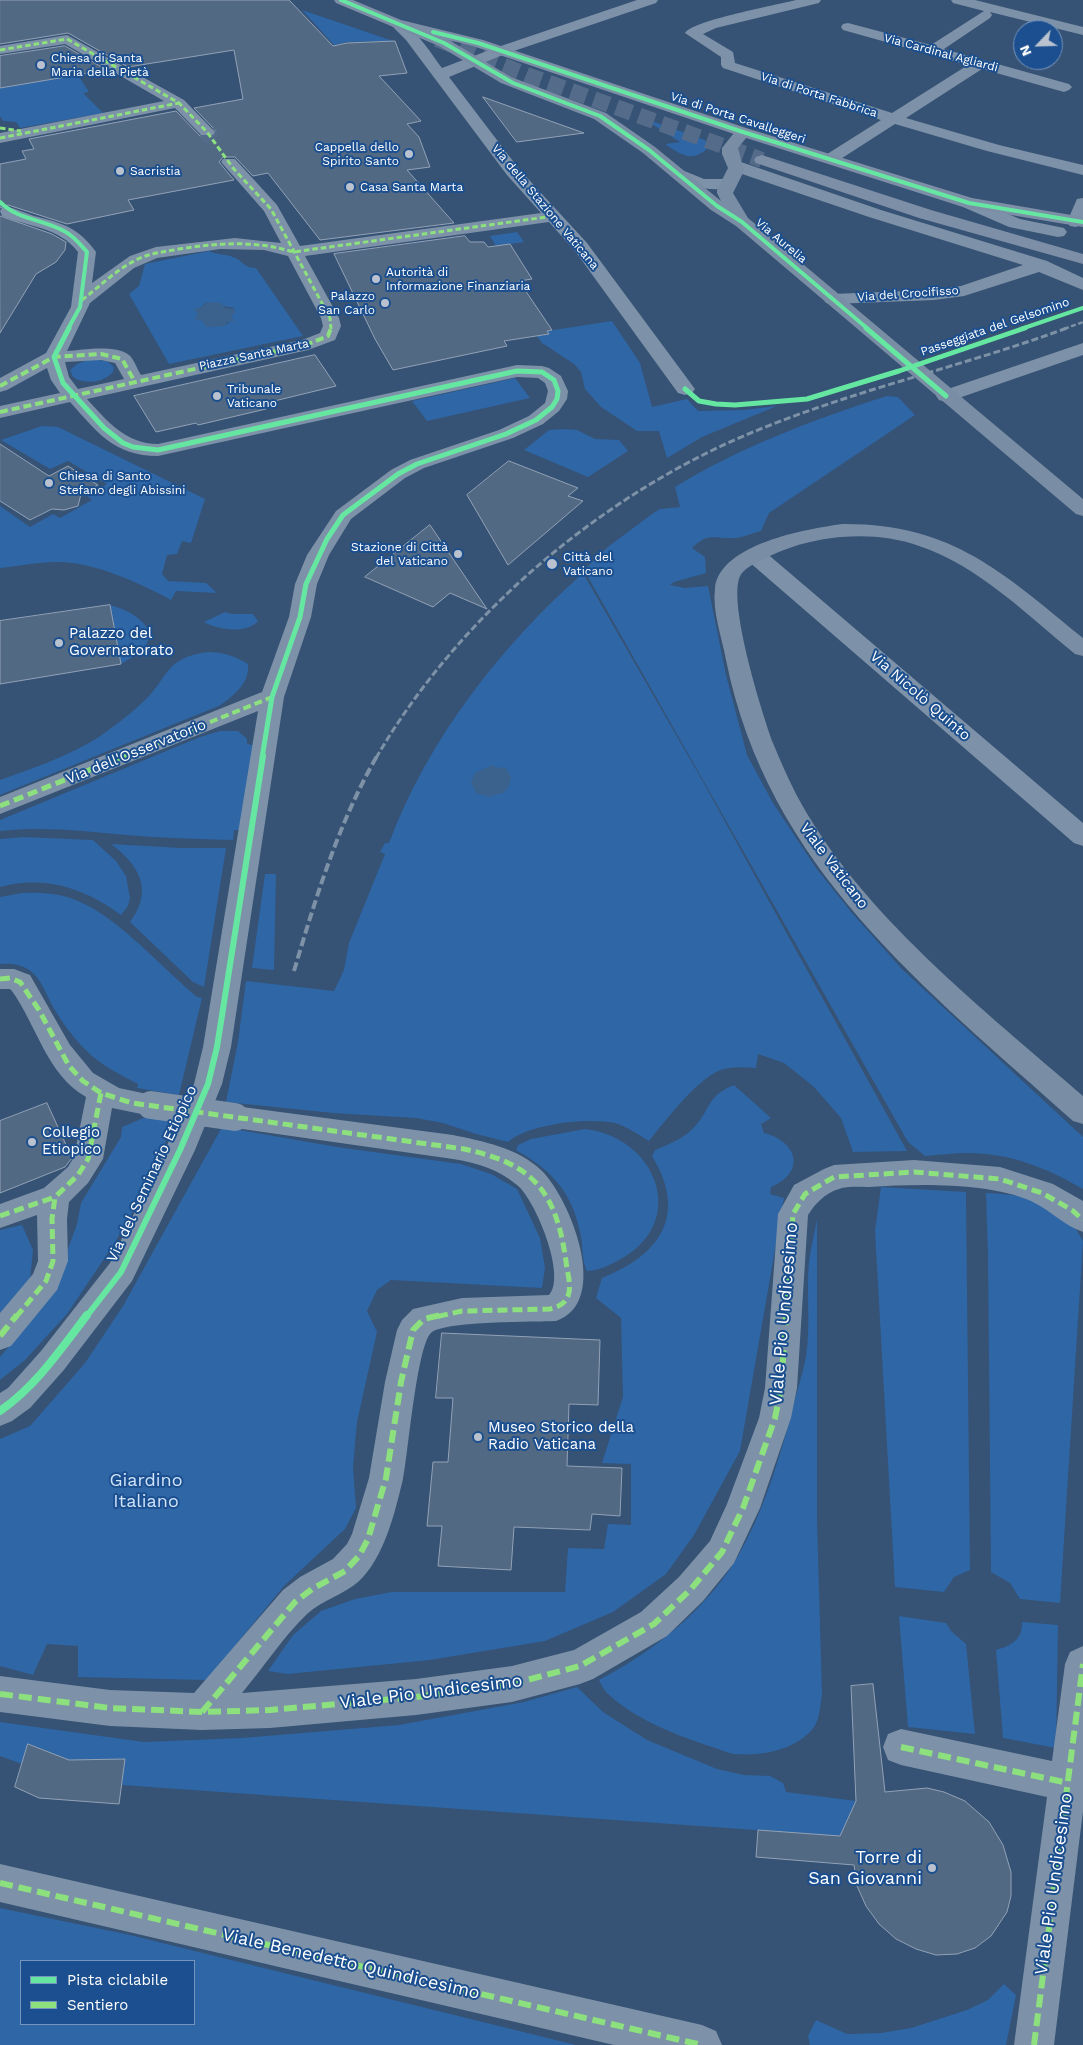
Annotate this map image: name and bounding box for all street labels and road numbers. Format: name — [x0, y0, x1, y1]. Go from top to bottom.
street label: Via Cardinal Agliardi — [882, 31, 1000, 75]
street label: Via di Porta Fabbrica — [759, 69, 879, 121]
street label: Via di Porta Cavalleggeri — [669, 89, 807, 147]
street label: Via della Stazione Vaticana — [488, 142, 602, 272]
street label: Via Aurelia — [752, 215, 810, 267]
street label: Via del Crocifisso — [857, 283, 959, 305]
street label: Passeggiata del Gelsomino — [919, 295, 1071, 359]
street label: Piazza Santa Marta — [198, 336, 310, 374]
street label: Via Nicolò Quinto — [866, 647, 974, 745]
street label: Via dell'Osservatorio — [63, 716, 209, 788]
street label: Viale Vaticano — [796, 819, 872, 913]
street label: Via del Seminario Etiopico — [103, 1083, 201, 1265]
street label: Viale Pio Undicesimo — [765, 1221, 803, 1407]
street label: Viale Pio Undicesimo — [338, 1670, 524, 1714]
street label: Viale Pio Undicesimo — [1031, 1791, 1077, 1977]
street label: Viale Benedetto Quindicesimo — [220, 1924, 482, 2004]

